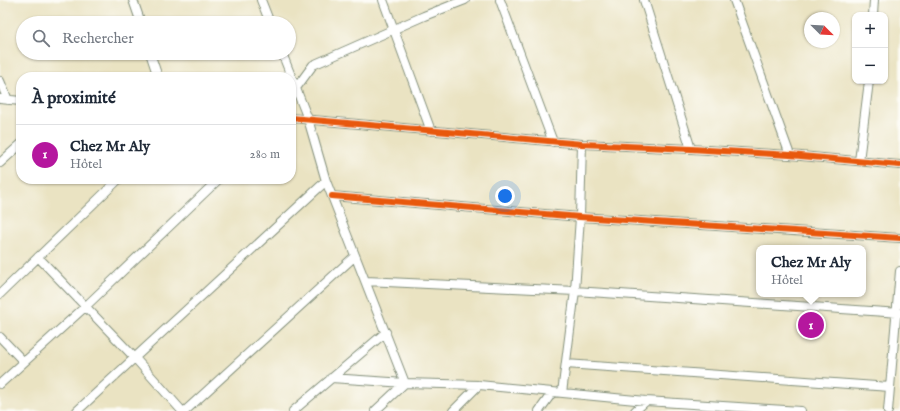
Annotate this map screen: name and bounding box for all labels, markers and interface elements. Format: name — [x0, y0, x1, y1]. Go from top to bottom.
north arrow — [804, 12, 840, 48]
map controls — [852, 12, 888, 84]
button: + — [852, 12, 888, 48]
search box — [16, 16, 296, 60]
icon: search — [30, 27, 52, 49]
text: Rechercher — [62, 29, 134, 48]
button: − — [852, 48, 888, 84]
text: À proximité — [32, 88, 116, 109]
text: Chez Mr Aly — [70, 137, 150, 156]
text: 1 — [43, 146, 47, 163]
text: 280 m — [250, 146, 280, 163]
text: Hôtel — [70, 156, 102, 173]
your location — [495, 186, 515, 206]
popup — [756, 245, 866, 297]
text: Chez Mr Aly — [771, 253, 851, 272]
text: Hôtel — [771, 272, 803, 289]
pin: 1 — [798, 310, 824, 340]

